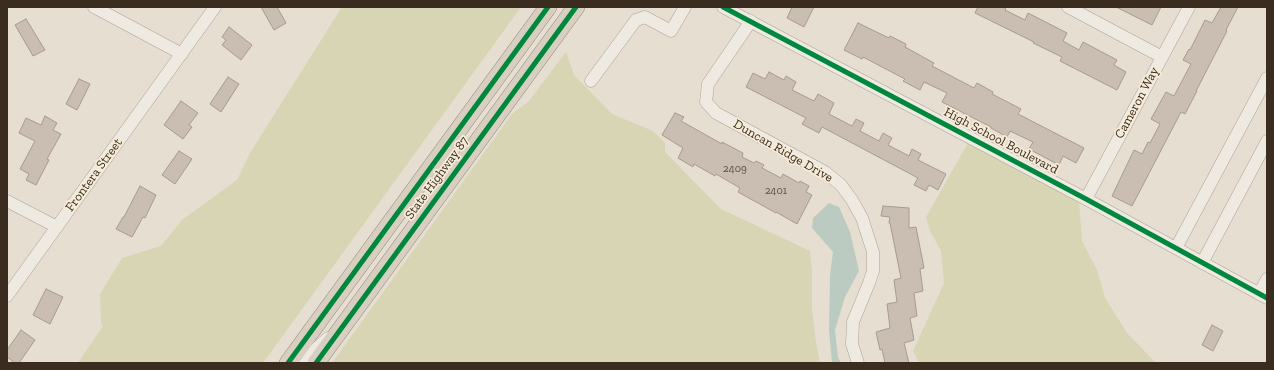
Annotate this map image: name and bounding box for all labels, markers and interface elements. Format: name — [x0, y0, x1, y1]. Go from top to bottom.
street label: Cameron Way — [1112, 65, 1162, 141]
street label: High School Boulevard — [941, 104, 1061, 178]
street label: Duncan Ridge Drive — [731, 116, 835, 186]
street label: State Highway 87 — [402, 134, 472, 222]
street label: Frontera Street — [62, 135, 126, 215]
house number: 2409 — [723, 162, 747, 176]
house number: 2401 — [765, 184, 787, 198]

